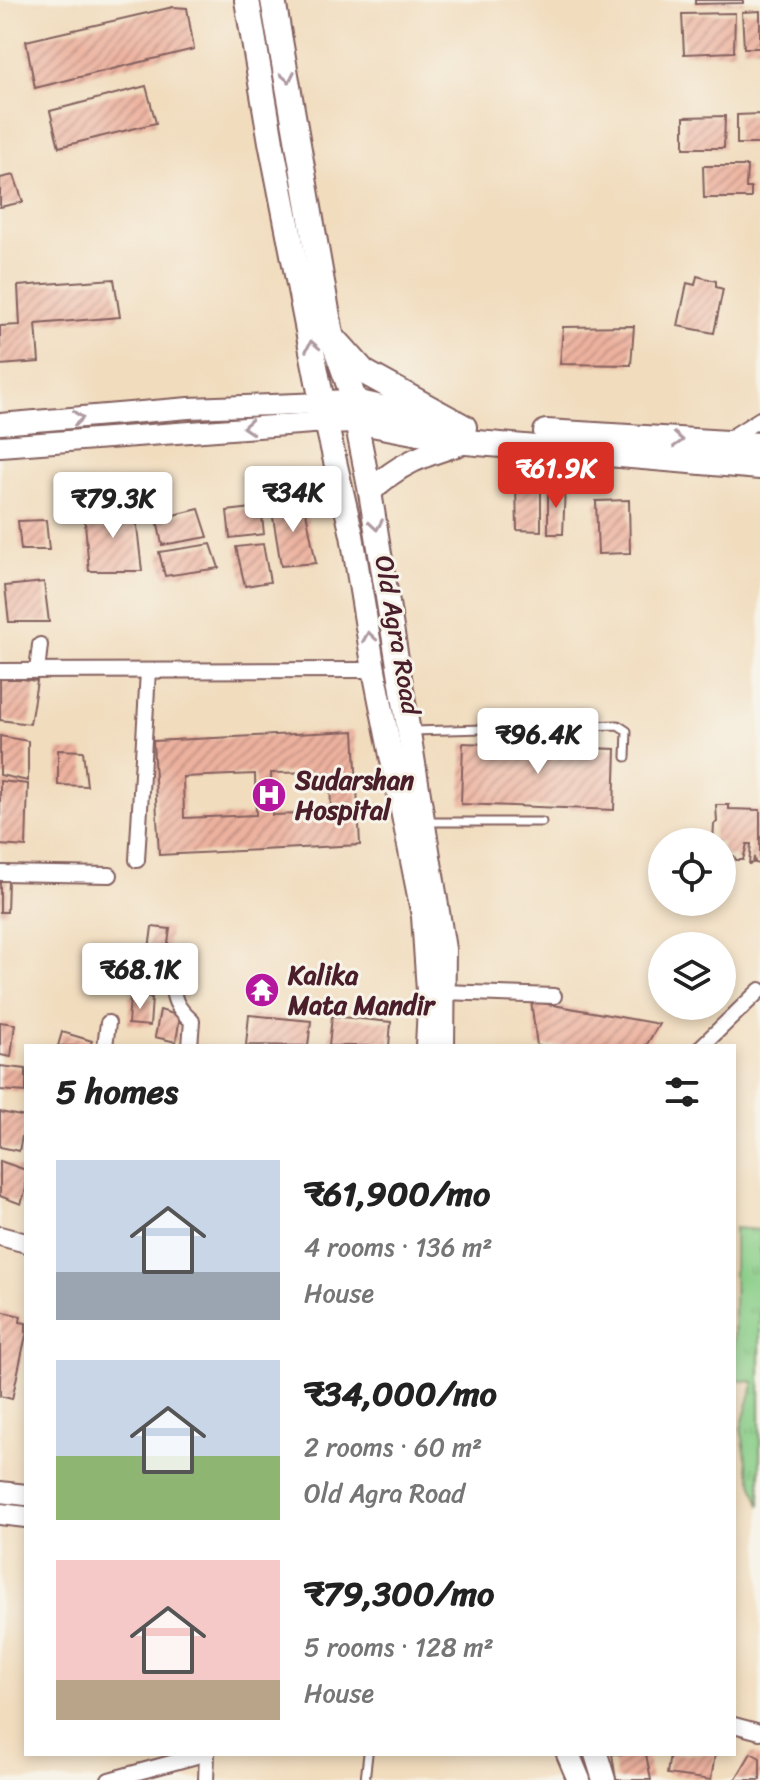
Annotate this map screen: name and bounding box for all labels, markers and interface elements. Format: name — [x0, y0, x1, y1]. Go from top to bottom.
one-way arrow — [278, 70, 295, 83]
one-way arrow — [304, 339, 321, 352]
one-way arrow — [72, 410, 85, 427]
one-way arrow — [241, 418, 254, 435]
one-way arrow — [672, 431, 685, 448]
pin: ₹61.9K — [491, 442, 621, 510]
text: ₹61.9K — [516, 445, 596, 491]
pin: ₹34K — [246, 466, 340, 534]
text: ₹34K — [263, 469, 323, 515]
pin: ₹79.3K — [48, 472, 178, 540]
text: ₹79.3K — [71, 475, 155, 521]
one-way arrow — [366, 518, 383, 532]
street label: Old Agra Road — [361, 552, 435, 721]
one-way arrow — [361, 631, 378, 644]
pin: ₹96.4K — [473, 708, 603, 776]
text: ₹96.4K — [495, 711, 581, 757]
place label: Sudarshan Hospital — [294, 757, 414, 833]
hospital icon: Sudarshan Hospital — [250, 776, 288, 814]
map controls — [648, 828, 736, 1020]
button: locate — [648, 828, 736, 916]
button: layers — [648, 932, 736, 1020]
pin: ₹68.1K — [75, 943, 205, 1011]
text: ₹68.1K — [100, 946, 180, 992]
place label: Kalika Mata Mandir — [287, 952, 437, 1028]
temple icon: Kalika Mata Mandir — [243, 971, 281, 1009]
text: 5 homes — [56, 1062, 178, 1122]
icon: filters — [660, 1070, 704, 1114]
text: ₹61,900/mo — [304, 1164, 490, 1224]
icon: home — [120, 1192, 216, 1288]
text: 4 rooms · 136 m² — [304, 1224, 492, 1270]
text: House — [304, 1270, 374, 1316]
text: ₹34,000/mo — [304, 1364, 497, 1424]
icon: home — [120, 1392, 216, 1488]
text: 2 rooms · 60 m² — [304, 1424, 482, 1470]
text: Old Agra Road — [304, 1470, 465, 1516]
text: ₹79,300/mo — [304, 1564, 494, 1624]
icon: home — [120, 1592, 216, 1688]
text: 5 rooms · 128 m² — [304, 1624, 494, 1670]
text: House — [304, 1670, 374, 1716]

